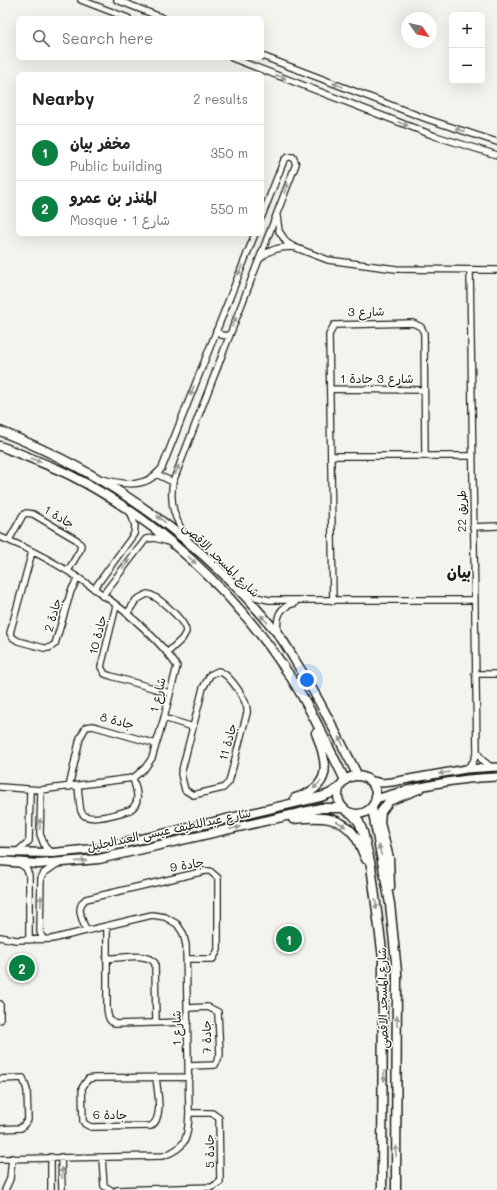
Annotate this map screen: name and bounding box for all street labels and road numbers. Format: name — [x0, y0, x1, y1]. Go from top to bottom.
street label: شارع 3 — [347, 303, 385, 321]
street label: شارع 3 جادة 1 — [340, 370, 414, 388]
street label: طريق 22 — [453, 490, 469, 532]
street label: جادة 1 — [41, 501, 78, 532]
street label: شارع المسجد الاقصى — [178, 518, 264, 602]
street label: جادة 2 — [40, 596, 65, 633]
street label: جادة 10 — [84, 613, 111, 656]
street label: شارع 1 — [145, 676, 171, 714]
street label: جادة 8 — [98, 708, 136, 733]
street label: جادة 11 — [214, 721, 241, 762]
street label: شارع عبداللطيف عيسى العبدالجليل — [85, 804, 253, 856]
street label: جادة 9 — [169, 853, 205, 876]
street label: شارع المسجد الاقصى — [373, 947, 393, 1049]
street label: شارع 1 — [168, 1010, 186, 1046]
street label: جادة 7 — [198, 1020, 215, 1054]
street label: جادة 6 — [93, 1106, 127, 1123]
street label: جادة 5 — [201, 1134, 218, 1168]

